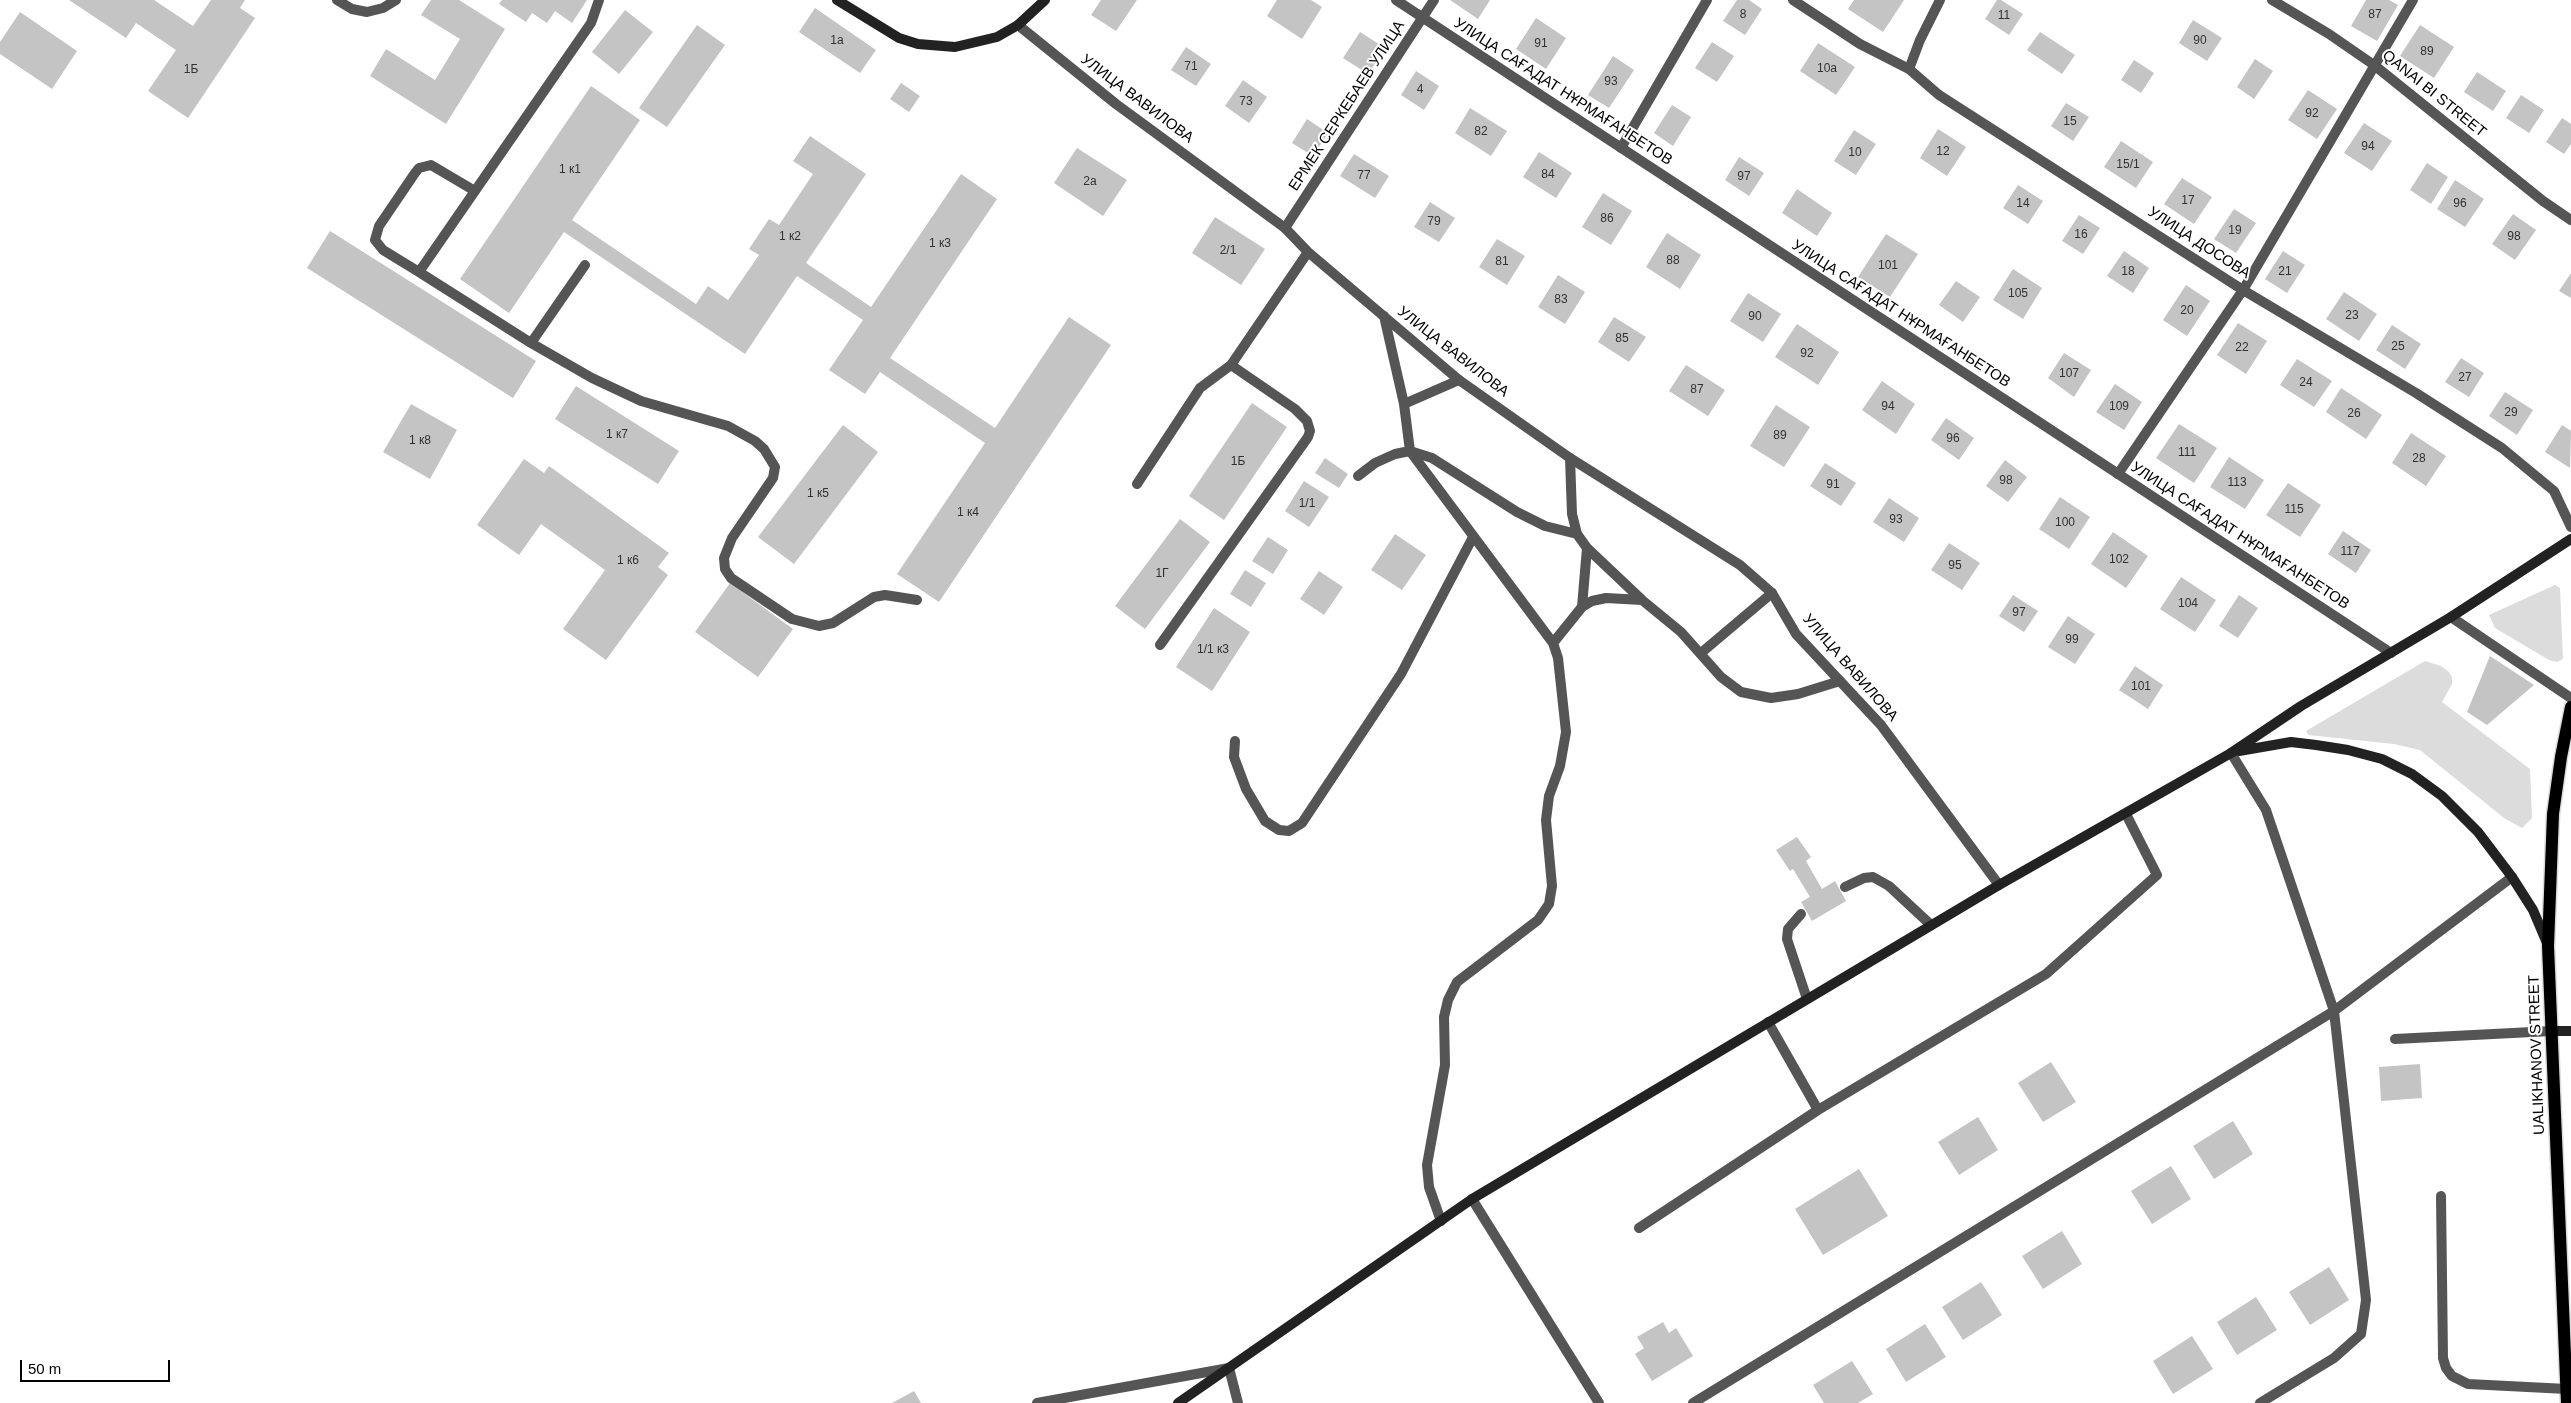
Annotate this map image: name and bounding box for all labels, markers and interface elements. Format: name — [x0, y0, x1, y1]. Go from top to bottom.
house number: 8 — [1740, 8, 1746, 22]
house number: 87 — [2368, 8, 2382, 22]
house number: 11 — [1998, 9, 2010, 23]
street label: УЛИЦА САҒАДАТ НҰРМАҒАНБЕТОВ — [1450, 15, 1676, 169]
street label: ЕРМЕК СЕРКЕБАЕВ УЛИЦА — [1285, 18, 1409, 194]
house number: 1а — [830, 34, 844, 48]
house number: 90 — [2193, 34, 2207, 48]
house number: 91 — [1534, 37, 1548, 51]
house number: 89 — [2420, 45, 2434, 59]
street label: QANAI BI STREET — [2378, 47, 2490, 141]
street label: УЛИЦА ВАВИЛОВА — [1077, 51, 1197, 147]
house number: 71 — [1184, 60, 1198, 74]
house number: 10а — [1817, 62, 1837, 76]
house number: 1Б — [184, 63, 198, 77]
house number: 93 — [1604, 75, 1618, 89]
house number: 4 — [1417, 83, 1423, 97]
house number: 73 — [1239, 95, 1253, 109]
house number: 92 — [2305, 107, 2319, 121]
house number: 15 — [2063, 115, 2077, 129]
house number: 82 — [1474, 125, 1488, 139]
house number: 94 — [2361, 140, 2375, 154]
house number: 12 — [1936, 145, 1950, 159]
house number: 10 — [1848, 146, 1862, 160]
house number: 15/1 — [2116, 158, 2140, 172]
house number: 1 к1 — [559, 163, 581, 177]
house number: 84 — [1541, 168, 1555, 182]
house number: 77 — [1357, 169, 1371, 183]
house number: 97 — [1737, 170, 1751, 184]
house number: 2а — [1083, 175, 1097, 189]
house number: 17 — [2181, 194, 2195, 208]
house number: 14 — [2016, 197, 2030, 211]
house number: 96 — [2453, 197, 2467, 211]
street label: УЛИЦА ДОСОВА — [2144, 203, 2254, 283]
house number: 86 — [1600, 212, 1614, 226]
house number: 79 — [1427, 215, 1441, 229]
house number: 19 — [2228, 224, 2242, 238]
house number: 16 — [2074, 228, 2088, 242]
house number: 1 к2 — [779, 230, 801, 244]
house number: 98 — [2507, 230, 2521, 244]
house number: 1 к3 — [929, 237, 951, 251]
street label: УЛИЦА САҒАДАТ НҰРМАҒАНБЕТОВ — [1788, 237, 2014, 391]
house number: 2/1 — [1220, 244, 1236, 258]
house number: 88 — [1666, 254, 1680, 268]
house number: 81 — [1495, 255, 1509, 269]
house number: 101 — [1878, 259, 1898, 273]
house number: 18 — [2121, 265, 2135, 279]
house number: 21 — [2278, 265, 2292, 279]
house number: 105 — [2008, 287, 2028, 301]
house number: 83 — [1554, 293, 1568, 307]
street label: УЛИЦА ВАВИЛОВА — [1394, 303, 1512, 401]
house number: 20 — [2180, 304, 2194, 318]
house number: 23 — [2345, 309, 2359, 323]
house number: 90 — [1748, 310, 1762, 324]
house number: 85 — [1615, 332, 1629, 346]
house number: 25 — [2391, 340, 2405, 354]
house number: 22 — [2235, 341, 2249, 355]
house number: 92 — [1800, 347, 1814, 361]
house number: 107 — [2059, 367, 2079, 381]
house number: 27 — [2458, 371, 2472, 385]
house number: 24 — [2299, 376, 2313, 390]
house number: 87 — [1690, 383, 1704, 397]
house number: 94 — [1881, 400, 1895, 414]
house number: 109 — [2109, 400, 2129, 414]
house number: 29 — [2504, 406, 2518, 420]
house number: 26 — [2347, 407, 2361, 421]
house number: 1 к7 — [606, 428, 628, 442]
house number: 89 — [1773, 429, 1787, 443]
house number: 96 — [1946, 432, 1960, 446]
house number: 1 к8 — [409, 434, 431, 448]
house number: 111 — [2178, 446, 2196, 460]
house number: 28 — [2412, 452, 2426, 466]
house number: 1Б — [1231, 455, 1245, 469]
street label: УЛИЦА САҒАДАТ НҰРМАҒАНБЕТОВ — [2127, 459, 2353, 613]
house number: 98 — [1999, 474, 2013, 488]
house number: 113 — [2227, 476, 2247, 490]
house number: 91 — [1826, 478, 1840, 492]
house number: 1 к5 — [807, 487, 829, 501]
house number: 1/1 — [1299, 497, 1315, 511]
house number: 115 — [2284, 503, 2304, 517]
house number: 1 к4 — [957, 506, 979, 520]
house number: 93 — [1889, 513, 1903, 527]
house number: 100 — [2055, 516, 2075, 530]
house number: 117 — [2340, 545, 2360, 559]
house number: 102 — [2109, 553, 2129, 567]
house number: 1 к6 — [617, 554, 639, 568]
house number: 95 — [1948, 559, 1962, 573]
house number: 1Г — [1155, 567, 1169, 581]
house number: 104 — [2178, 597, 2198, 611]
house number: 97 — [2012, 606, 2026, 620]
street label: УЛИЦА ВАВИЛОВА — [1799, 611, 1901, 725]
house number: 99 — [2065, 633, 2079, 647]
house number: 1/1 к3 — [1197, 643, 1229, 657]
house number: 101 — [2131, 680, 2151, 694]
street label: UALIKHANOV STREET — [2525, 975, 2549, 1135]
scale bar — [22, 1350, 172, 1382]
text: 50 m — [28, 1360, 61, 1377]

